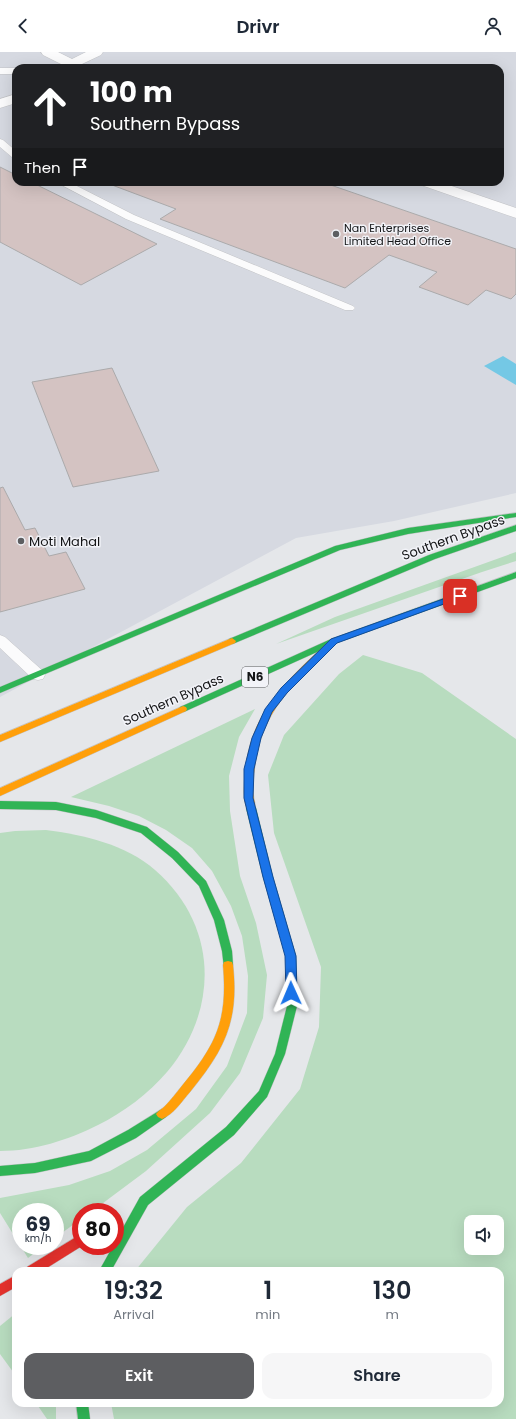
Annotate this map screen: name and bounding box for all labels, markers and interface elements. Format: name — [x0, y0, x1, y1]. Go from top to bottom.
text: Drivr — [236, 14, 280, 39]
icon: back — [12, 15, 34, 37]
icon: person — [482, 15, 504, 37]
text: 100 m — [90, 73, 173, 112]
icon: ahead — [24, 80, 76, 132]
text: Southern Bypass — [90, 111, 240, 136]
icon: arrive — [69, 156, 91, 178]
text: Then — [24, 157, 61, 178]
place label: Nan Enterprises Limited Head Office — [344, 220, 451, 249]
marker: Nan Enterprises Limited Head Office — [331, 229, 341, 239]
street label: Southern Bypass — [399, 510, 508, 565]
place label: Moti Mahal — [29, 532, 100, 551]
marker: Moti Mahal — [16, 536, 26, 546]
pin — [443, 579, 477, 613]
icon: arrive — [449, 585, 471, 607]
road number: N6 — [242, 667, 268, 687]
street label: Southern Bypass — [120, 669, 227, 730]
position arrow — [270, 972, 312, 1014]
speed limit sign: 80 — [72, 1203, 124, 1255]
text: 69 — [25, 1210, 51, 1238]
map controls — [464, 1215, 504, 1255]
button: sound — [464, 1215, 504, 1255]
text: km/h — [25, 1231, 51, 1246]
text: 19:32 — [105, 1274, 163, 1307]
text: 1 — [263, 1274, 272, 1307]
text: 130 — [373, 1274, 411, 1307]
text: Arrival — [113, 1305, 154, 1324]
text: min — [255, 1305, 280, 1324]
text: m — [385, 1305, 399, 1324]
button: Exit — [24, 1353, 254, 1399]
button: Share — [262, 1353, 492, 1399]

